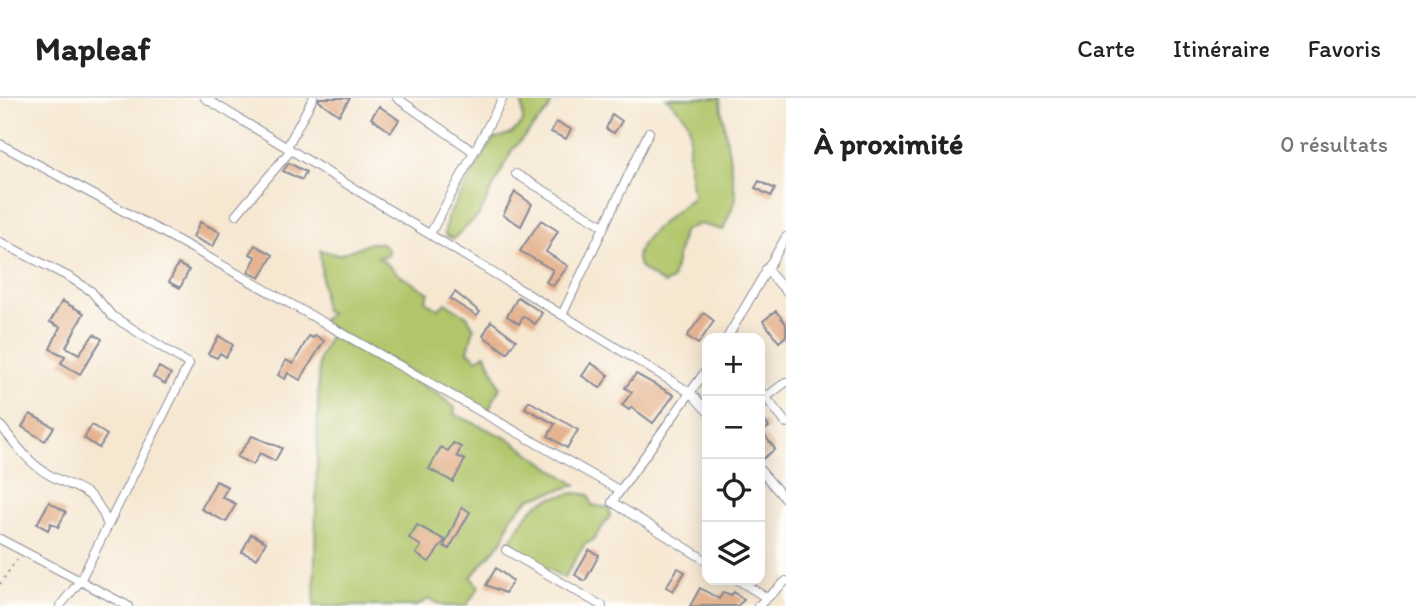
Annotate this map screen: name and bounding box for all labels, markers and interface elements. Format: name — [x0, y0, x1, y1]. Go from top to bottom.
text: Mapleaf — [35, 29, 150, 68]
text: Carte — [1077, 34, 1135, 63]
text: Itinéraire — [1173, 34, 1270, 63]
text: Favoris — [1308, 34, 1381, 63]
text: À proximité — [814, 125, 963, 162]
text: 0 résultats — [1280, 130, 1388, 158]
map controls — [702, 333, 765, 585]
button: + — [702, 333, 765, 396]
button: − — [702, 396, 765, 459]
button: locate — [702, 459, 765, 522]
button: layers — [702, 522, 765, 585]

